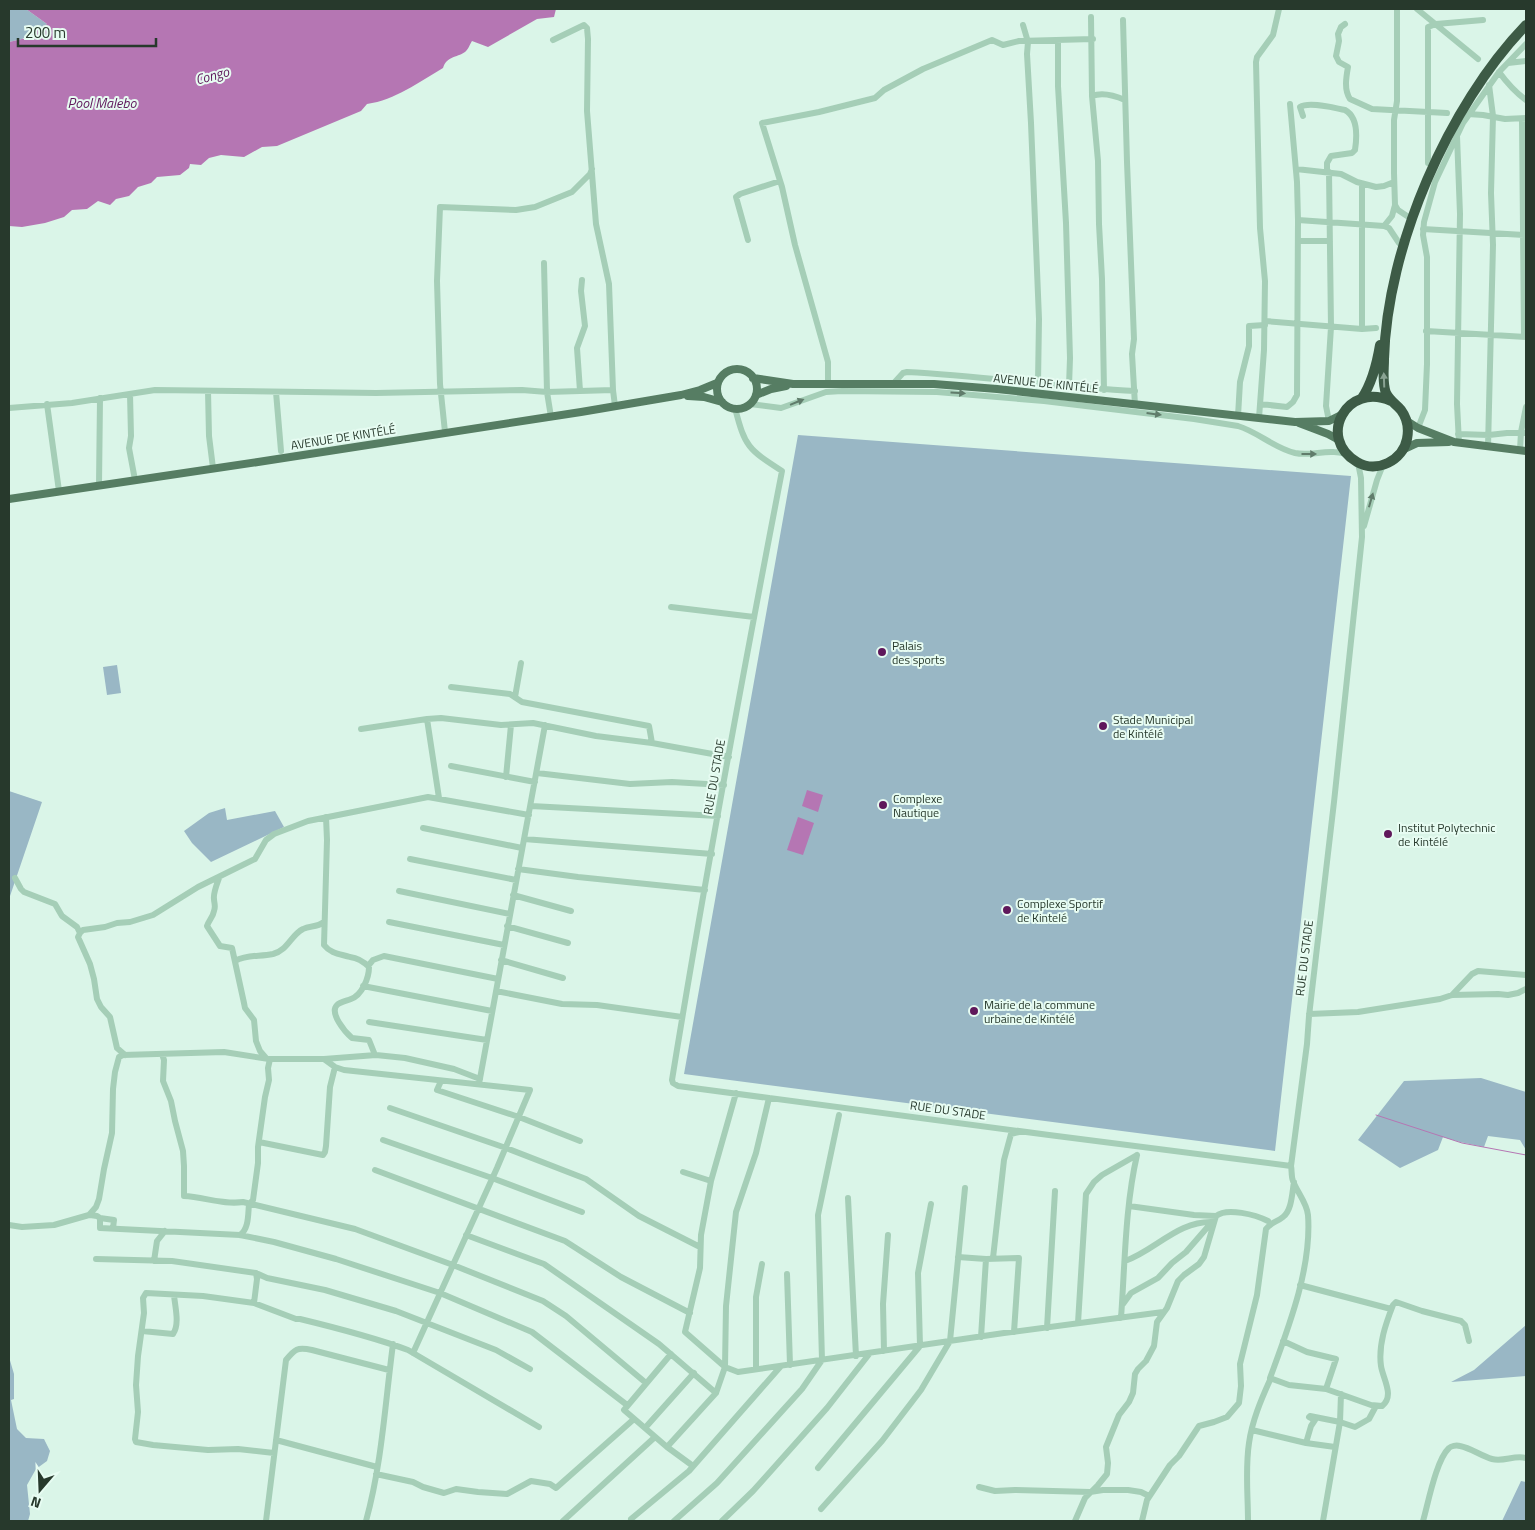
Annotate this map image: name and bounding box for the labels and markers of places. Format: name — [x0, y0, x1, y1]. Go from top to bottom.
place label: Palais des sports — [892, 636, 945, 669]
marker: Palais des sports — [876, 646, 888, 658]
place label: Stade Municipal de Kintélé — [1113, 710, 1193, 743]
marker: Stade Municipal de Kintélé — [1097, 720, 1109, 732]
place label: Complexe Nautique — [893, 789, 942, 822]
marker: Complexe Nautique — [877, 799, 889, 811]
place label: Institut Polytechnic de Kintélé — [1398, 818, 1495, 851]
marker: Institut Polytechnic de Kintélé — [1382, 828, 1394, 840]
place label: Complexe Sportif de Kintelé — [1017, 894, 1103, 927]
marker: Complexe Sportif de Kintelé — [1001, 904, 1013, 916]
place label: Mairie de la commune urbaine de Kintélé — [984, 995, 1095, 1028]
marker: Mairie de la commune urbaine de Kintélé — [968, 1005, 980, 1017]

